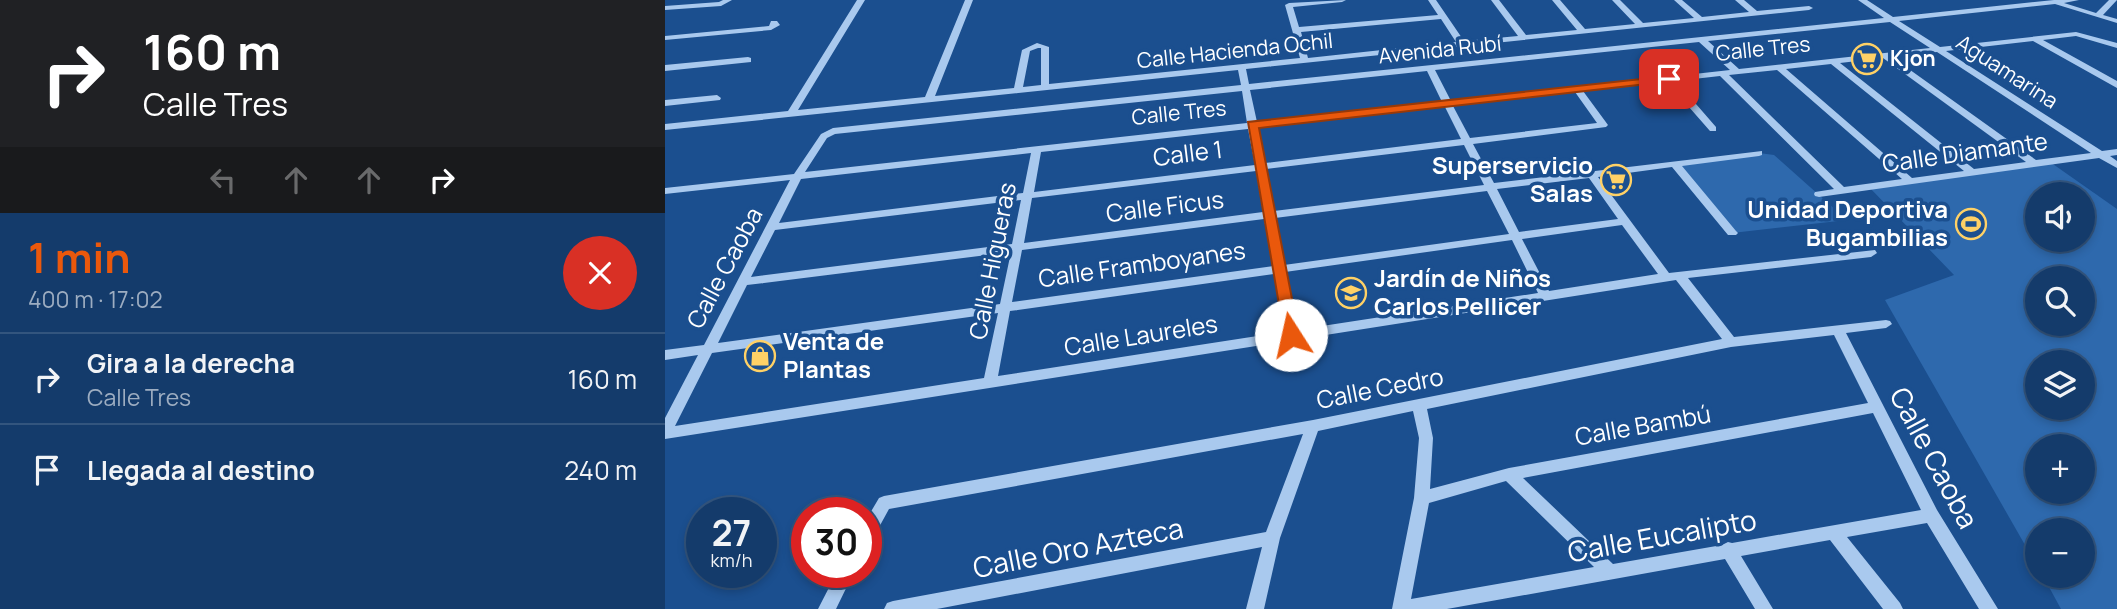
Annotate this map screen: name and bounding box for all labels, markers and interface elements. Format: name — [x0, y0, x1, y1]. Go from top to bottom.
text: 160 m — [143, 18, 281, 85]
street label: Calle Hacienda Ochil — [1135, 26, 1334, 74]
icon: right — [28, 28, 119, 119]
street label: Aguamarina — [1951, 28, 2064, 114]
street label: Avenida Rubí — [1377, 29, 1503, 69]
street label: Calle Tres — [1714, 29, 1812, 67]
supermarket icon: Kjon — [1850, 42, 1884, 76]
place label: Kjon — [1890, 44, 1936, 72]
pin — [1639, 49, 1699, 109]
icon: arrive — [1650, 60, 1688, 98]
text: Calle Tres — [143, 82, 288, 126]
street label: Calle Tres — [1130, 93, 1228, 131]
street label: Calle Diamante — [1880, 124, 2050, 179]
street label: Calle 1 — [1151, 132, 1225, 173]
place label: Superservicio Salas — [1432, 148, 1593, 209]
icon: left — [204, 161, 242, 199]
icon: ahead — [277, 161, 315, 199]
icon: ahead — [350, 161, 388, 199]
icon: right — [423, 161, 461, 199]
supermarket icon: Superservicio Salas — [1599, 163, 1633, 197]
street label: Calle Higueras — [960, 179, 1023, 342]
street label: Calle Ficus — [1104, 182, 1226, 229]
map controls — [2025, 182, 2095, 588]
button: sound — [2025, 182, 2095, 252]
place label: Unidad Deportiva Bugambilias — [1747, 192, 1948, 253]
street label: Calle Caoba — [678, 201, 769, 334]
sports icon: Unidad Deportiva Bugambilias — [1954, 207, 1988, 241]
text: 1 min — [28, 228, 131, 286]
street label: Calle Framboyanes — [1036, 233, 1247, 294]
button: close — [563, 236, 637, 310]
place label: Jardín de Niños Carlos Pellicer — [1374, 261, 1551, 322]
button: search — [2025, 266, 2095, 336]
school or university icon: Jardín de Niños Carlos Pellicer — [1334, 276, 1368, 310]
text: 400 m · 17:02 — [28, 283, 163, 315]
position arrow — [1254, 298, 1328, 372]
street label: Calle Laureles — [1062, 306, 1220, 363]
place label: Venta de Plantas — [783, 324, 884, 385]
shop icon: Venta de Plantas — [743, 339, 777, 373]
text: Gira a la derecha — [87, 345, 295, 381]
button: layers — [2025, 350, 2095, 420]
street label: Calle Cedro — [1313, 359, 1446, 416]
icon: right — [28, 360, 66, 398]
text: 160 m — [568, 361, 637, 397]
street label: Calle Caoba — [1882, 380, 1988, 535]
text: Calle Tres — [87, 381, 191, 413]
street label: Calle Bambú — [1572, 396, 1713, 453]
button: + — [2025, 434, 2095, 504]
icon: arrive — [28, 451, 66, 489]
text: Llegada al destino — [87, 452, 315, 488]
text: 240 m — [564, 452, 637, 488]
speed limit sign: 30 — [791, 497, 882, 588]
street label: Calle Eucalipto — [1564, 500, 1759, 570]
street label: Calle Oro Azteca — [969, 508, 1186, 586]
text: 27 — [712, 509, 751, 557]
button: − — [2025, 518, 2095, 588]
text: km/h — [711, 548, 752, 572]

